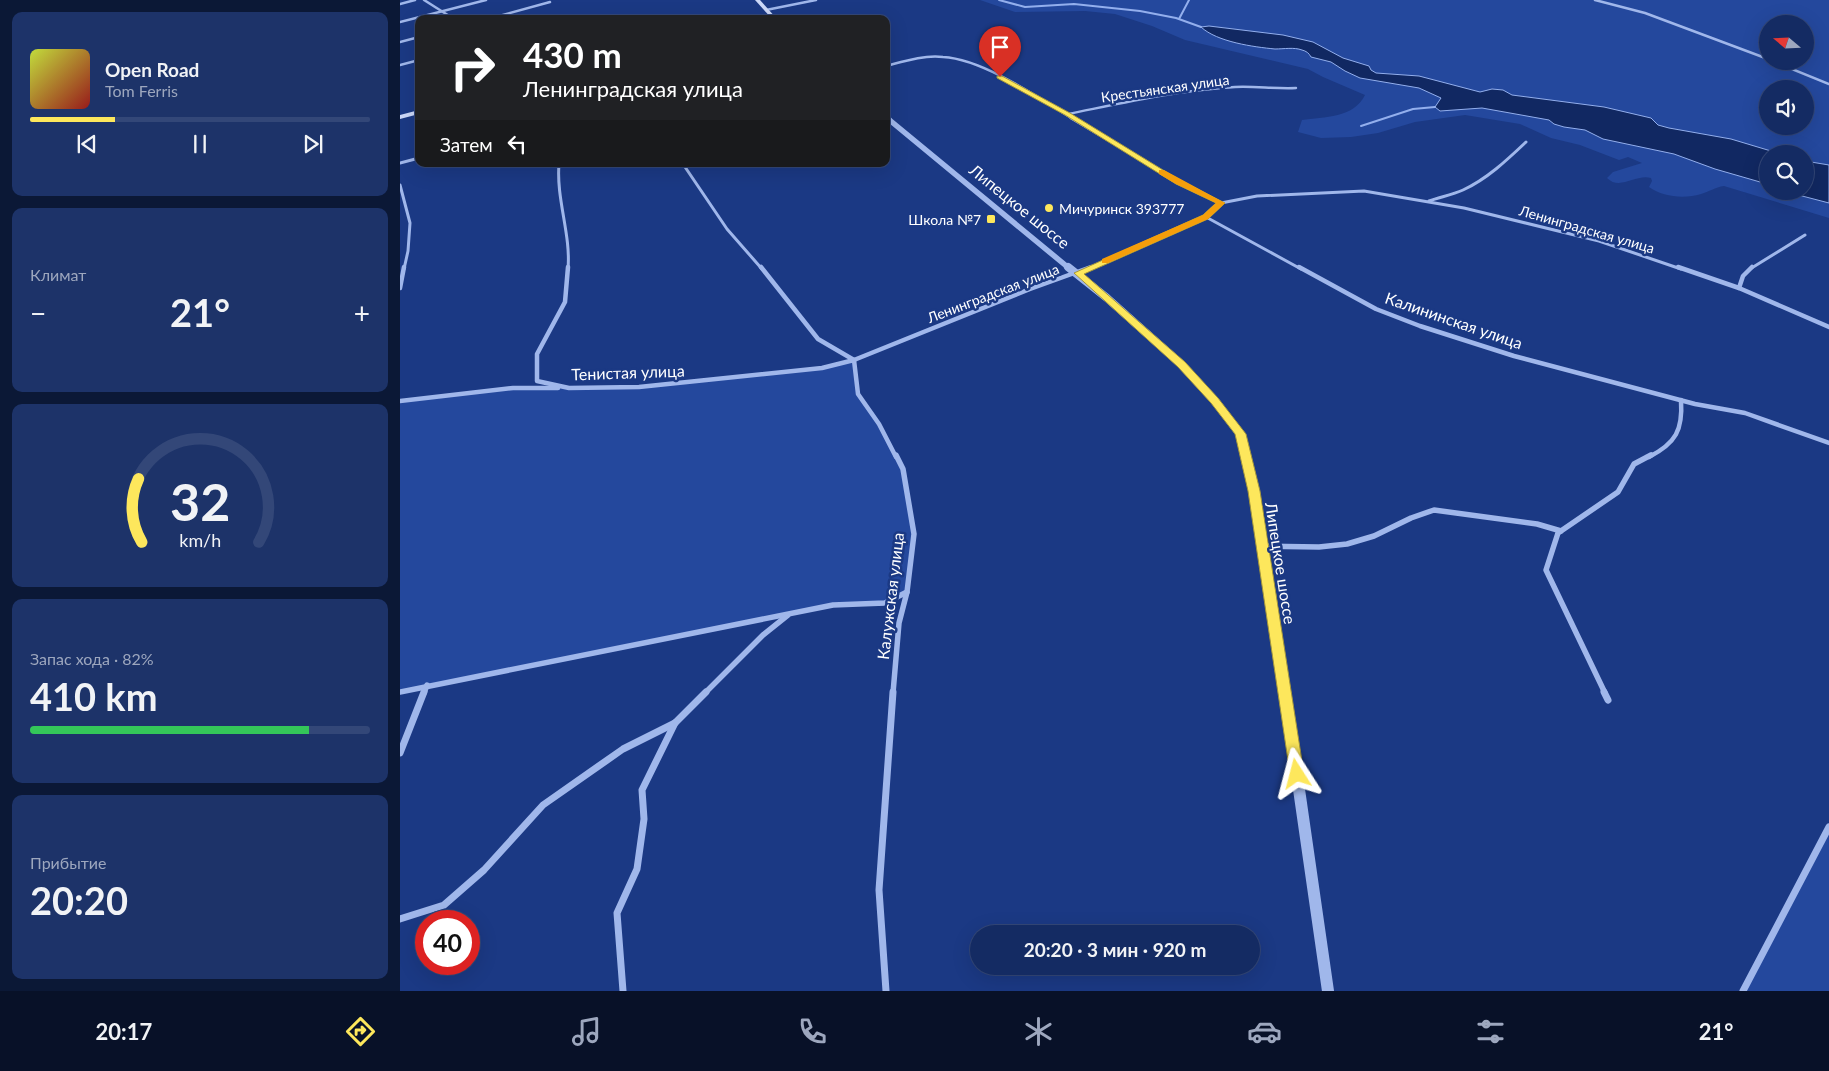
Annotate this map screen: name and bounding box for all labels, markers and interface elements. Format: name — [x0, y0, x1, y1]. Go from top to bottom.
north arrow — [1759, 15, 1814, 70]
map controls — [1759, 15, 1814, 200]
pin — [979, 26, 1021, 77]
text: 430 m — [523, 33, 622, 75]
icon: arrive — [986, 33, 1014, 61]
icon: right — [440, 35, 505, 100]
text: Open Road — [105, 58, 199, 81]
street label: Крестьянская улица — [1100, 71, 1230, 105]
text: Ленинградская улица — [523, 75, 743, 102]
button: sound — [1759, 80, 1814, 135]
text: Tom Ferris — [105, 81, 178, 100]
icon: previous — [73, 130, 101, 158]
icon: pause — [186, 130, 214, 158]
icon: next — [299, 130, 327, 158]
icon: left — [503, 130, 531, 158]
text: Затем — [440, 133, 493, 156]
button: search — [1759, 145, 1814, 200]
street label: Липецкое шоссе — [965, 159, 1074, 252]
place label: Мичуринск 393777 — [1059, 200, 1184, 217]
street label: Ленинградская улица — [1516, 201, 1657, 256]
marker: Мичуринск 393777 — [1043, 202, 1055, 214]
place label: Школа №7 — [908, 211, 981, 228]
marker: Школа №7 — [985, 213, 997, 225]
street label: Ленинградская улица — [924, 260, 1061, 326]
text: Климат — [30, 265, 86, 284]
street label: Калининская улица — [1383, 288, 1525, 352]
text: 21° — [170, 289, 230, 335]
text: − — [30, 296, 46, 330]
text: + — [354, 296, 370, 330]
street label: Тенистая улица — [571, 361, 685, 383]
text: 32 — [170, 470, 230, 532]
street label: Липецкое шоссе — [1262, 500, 1300, 625]
text: km/h — [179, 529, 221, 551]
street label: Калужская улица — [873, 531, 907, 661]
text: Запас хода · 82% — [30, 649, 154, 668]
text: 410 km — [30, 673, 158, 719]
position arrow — [1270, 747, 1322, 799]
text: Прибытие — [30, 853, 106, 872]
text: 20:20 — [30, 877, 128, 923]
speed limit sign: 40 — [415, 910, 480, 975]
text: 20:20 · 3 мин · 920 m — [1024, 938, 1206, 961]
icon: directions — [343, 1014, 378, 1049]
icon: music — [569, 1014, 604, 1049]
icon: phone — [795, 1014, 830, 1049]
icon: climate — [1021, 1014, 1056, 1049]
icon: car — [1247, 1014, 1282, 1049]
icon: filters — [1473, 1014, 1508, 1049]
text: 20:17 — [95, 1018, 152, 1045]
text: 21° — [1699, 1018, 1733, 1045]

